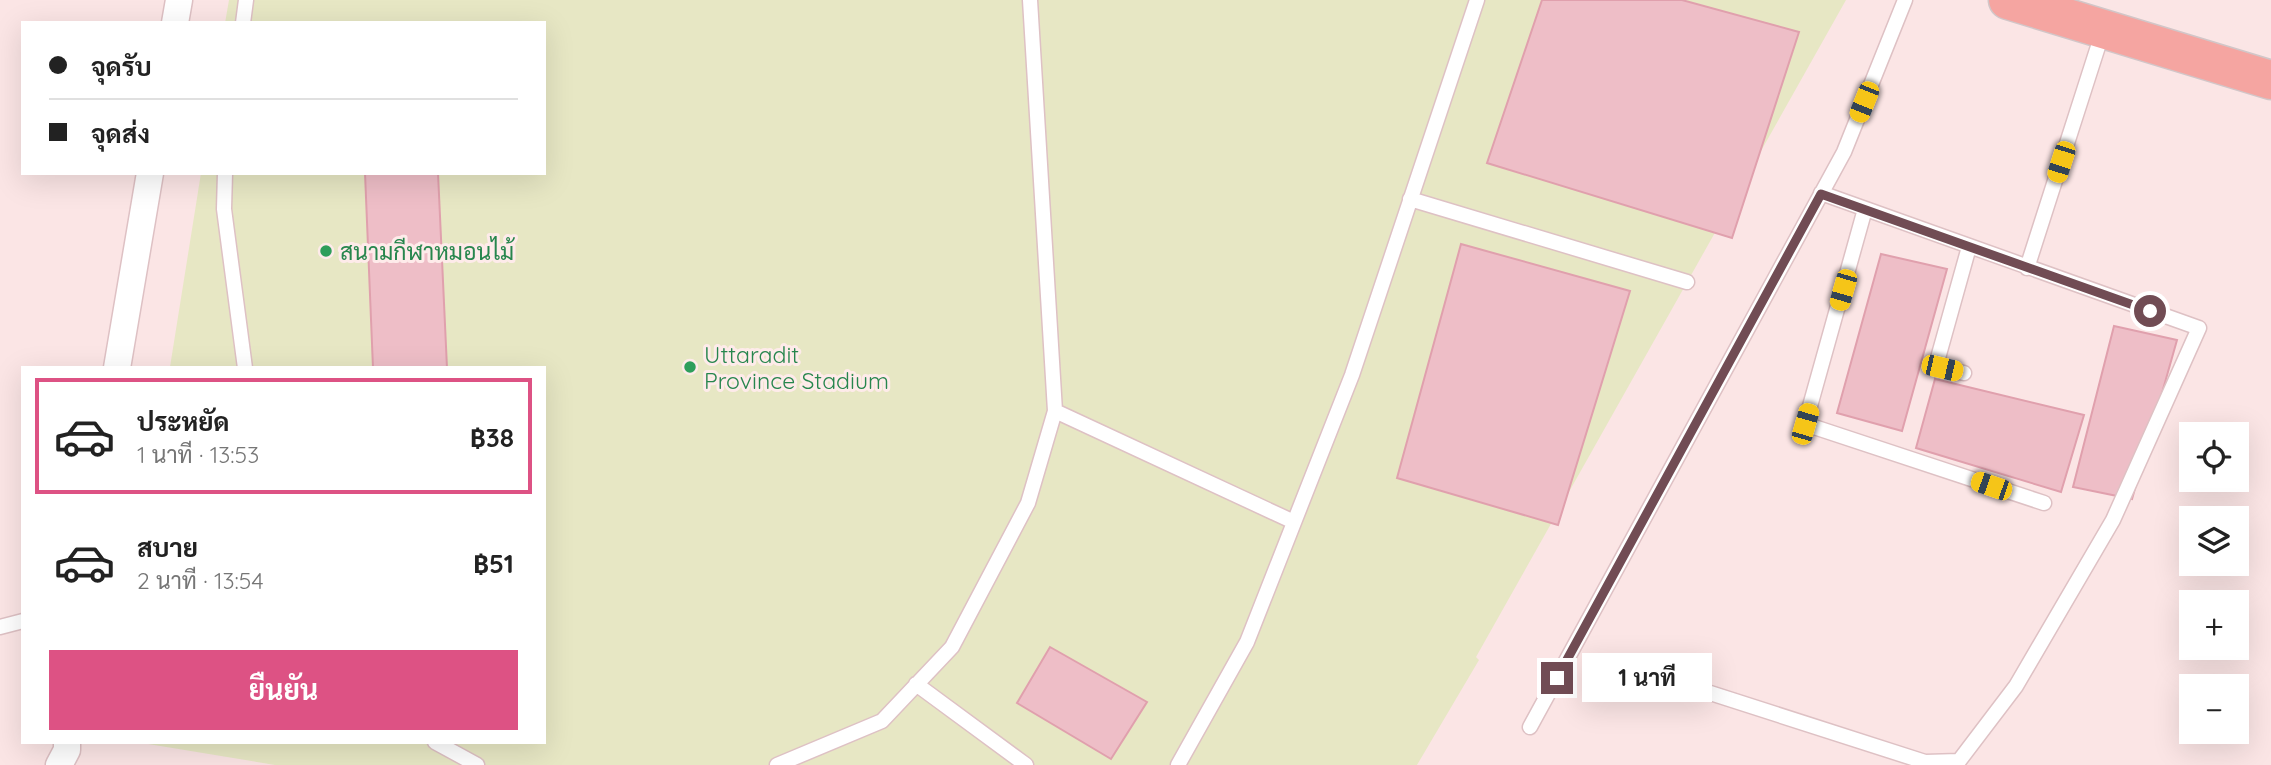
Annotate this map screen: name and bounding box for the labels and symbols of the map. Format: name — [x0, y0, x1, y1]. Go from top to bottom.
car — [1847, 79, 1882, 125]
car — [2045, 139, 2078, 185]
place label: สนามกีฬาหมอนไม้ — [340, 236, 515, 266]
marker: สนามกีฬาหมอนไม้ — [318, 243, 334, 259]
car — [1828, 267, 1859, 313]
route start — [2134, 295, 2166, 327]
place label: Uttaradit Province Stadium — [704, 340, 889, 395]
car — [1920, 353, 1965, 383]
marker: Uttaradit Province Stadium — [682, 359, 698, 375]
car — [1790, 401, 1821, 447]
car — [1968, 469, 2015, 503]
callout: 1 นาที — [1582, 654, 1711, 702]
route end — [1541, 662, 1573, 694]

